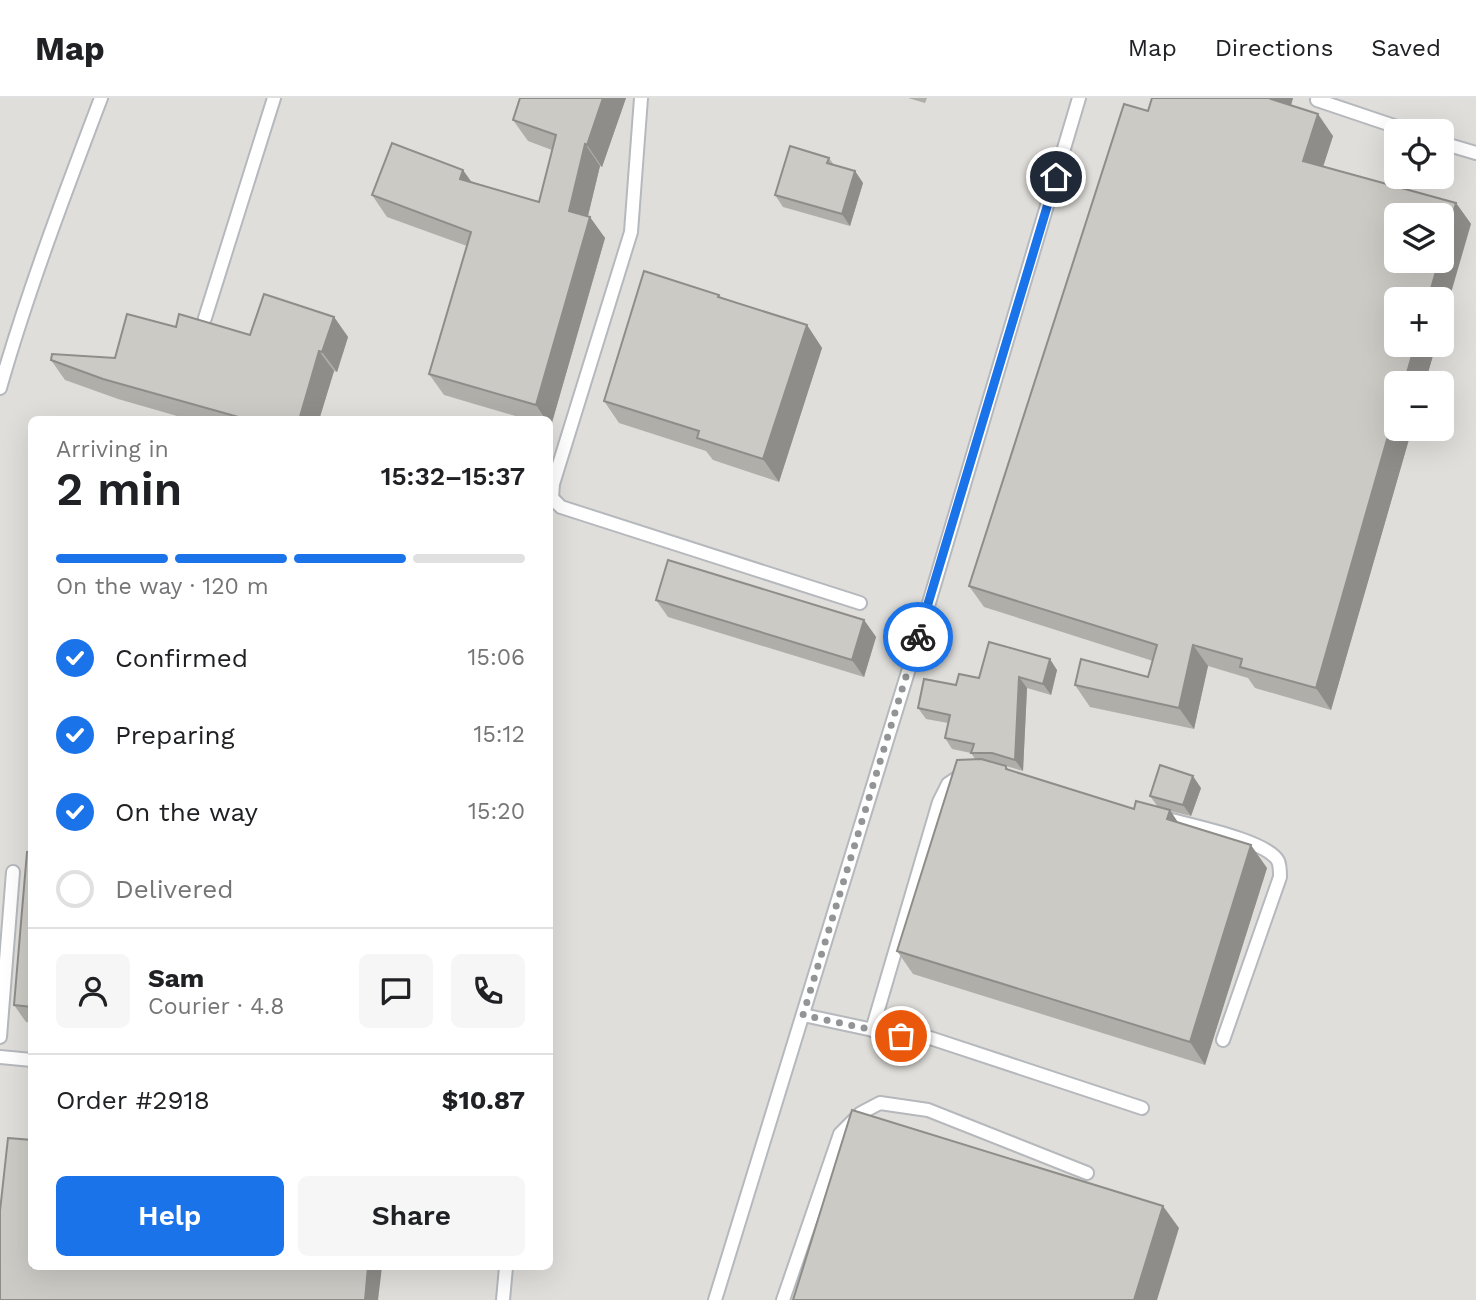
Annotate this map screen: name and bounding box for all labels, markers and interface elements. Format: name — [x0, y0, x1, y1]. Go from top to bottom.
text: Map — [35, 29, 105, 68]
text: Map — [1128, 34, 1177, 62]
text: Directions — [1215, 34, 1333, 62]
text: Saved — [1371, 34, 1441, 62]
map controls — [1384, 119, 1454, 441]
button: locate — [1384, 119, 1454, 189]
pin — [1026, 147, 1086, 207]
icon: home — [1037, 158, 1075, 196]
button: layers — [1384, 203, 1454, 273]
button: + — [1384, 287, 1454, 357]
button: − — [1384, 371, 1454, 441]
text: Arriving in — [56, 436, 169, 463]
text: 15:32–15:37 — [381, 461, 525, 491]
text: 2 min — [56, 462, 182, 516]
text: On the way · 120 m — [56, 573, 269, 600]
courier — [883, 602, 953, 672]
icon: bike — [899, 618, 937, 656]
icon: check — [56, 639, 94, 677]
text: Confirmed — [115, 643, 248, 673]
text: 15:06 — [468, 644, 525, 671]
icon: check — [56, 716, 94, 754]
text: Preparing — [115, 720, 235, 750]
text: 15:12 — [473, 721, 525, 748]
icon: check — [56, 793, 94, 831]
text: On the way — [115, 797, 258, 827]
text: 15:20 — [468, 798, 525, 825]
text: Delivered — [115, 874, 234, 904]
button: person — [56, 954, 130, 1028]
button: chat — [359, 954, 433, 1028]
button: phone — [451, 954, 525, 1028]
text: Sam — [148, 963, 204, 993]
text: Courier · 4.8 — [148, 993, 284, 1020]
pin — [871, 1006, 931, 1066]
icon: bag — [882, 1017, 920, 1055]
text: Order #2918 — [56, 1085, 210, 1115]
text: $10.87 — [442, 1085, 525, 1115]
button: Help — [56, 1176, 284, 1256]
button: Share — [298, 1176, 525, 1256]

